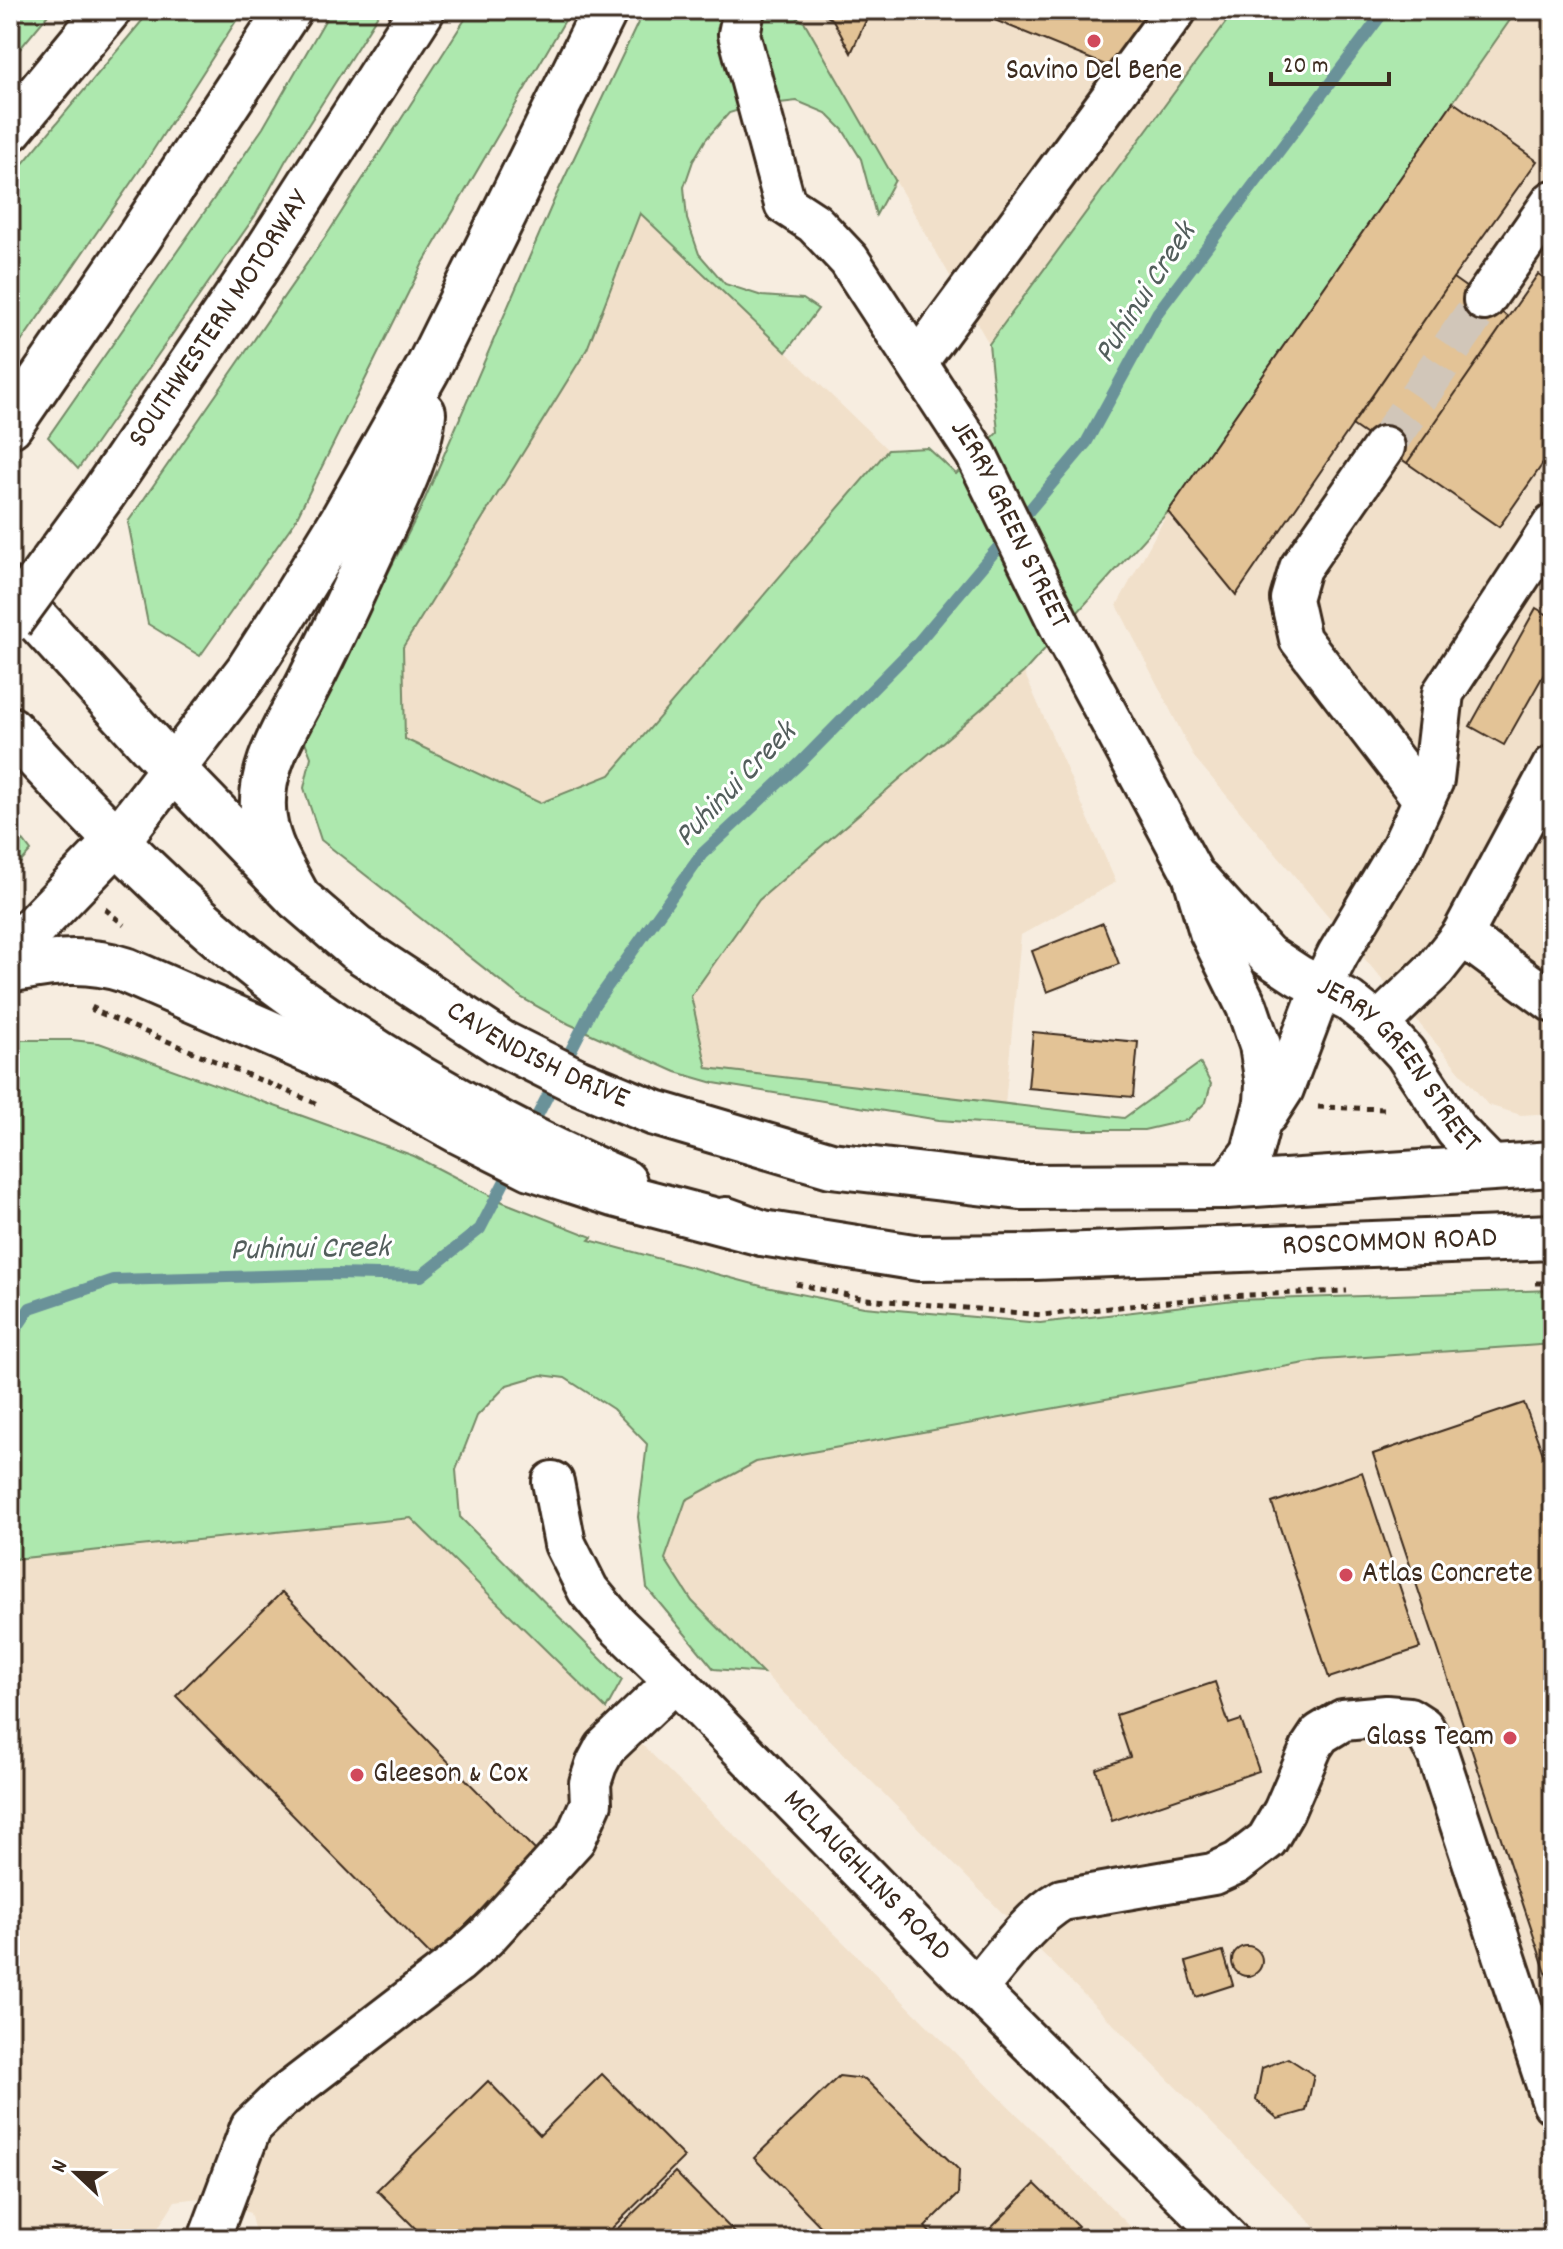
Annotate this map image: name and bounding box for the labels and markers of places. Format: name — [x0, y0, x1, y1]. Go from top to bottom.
marker: Savino Del Bene — [1085, 32, 1103, 50]
place label: Savino Del Bene — [1006, 51, 1182, 94]
place label: Atlas Concrete — [1362, 1554, 1533, 1597]
marker: Atlas Concrete — [1337, 1566, 1355, 1584]
place label: Glass Team — [1366, 1717, 1494, 1760]
marker: Glass Team — [1501, 1729, 1519, 1747]
place label: Gleeson & Cox — [373, 1754, 528, 1797]
marker: Gleeson & Cox — [348, 1766, 366, 1784]

